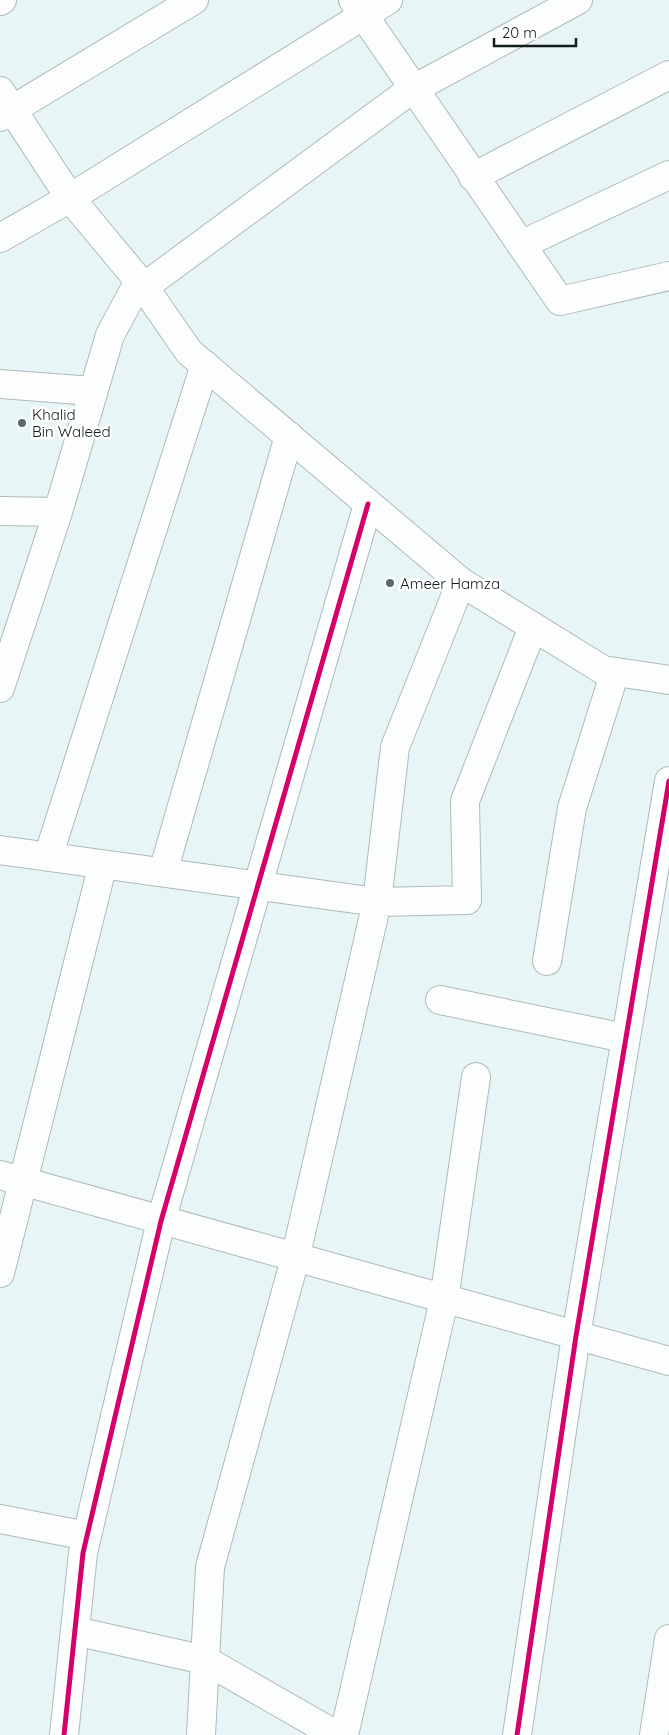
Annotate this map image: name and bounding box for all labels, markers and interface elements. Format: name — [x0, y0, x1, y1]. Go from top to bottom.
scale bar — [494, 15, 576, 47]
text: 20 m — [502, 23, 537, 42]
place label: Khalid Bin Waleed — [32, 405, 111, 441]
marker: Khalid Bin Waleed — [16, 417, 28, 429]
place label: Ameer Hamza — [400, 574, 500, 593]
marker: Ameer Hamza — [384, 577, 396, 589]

